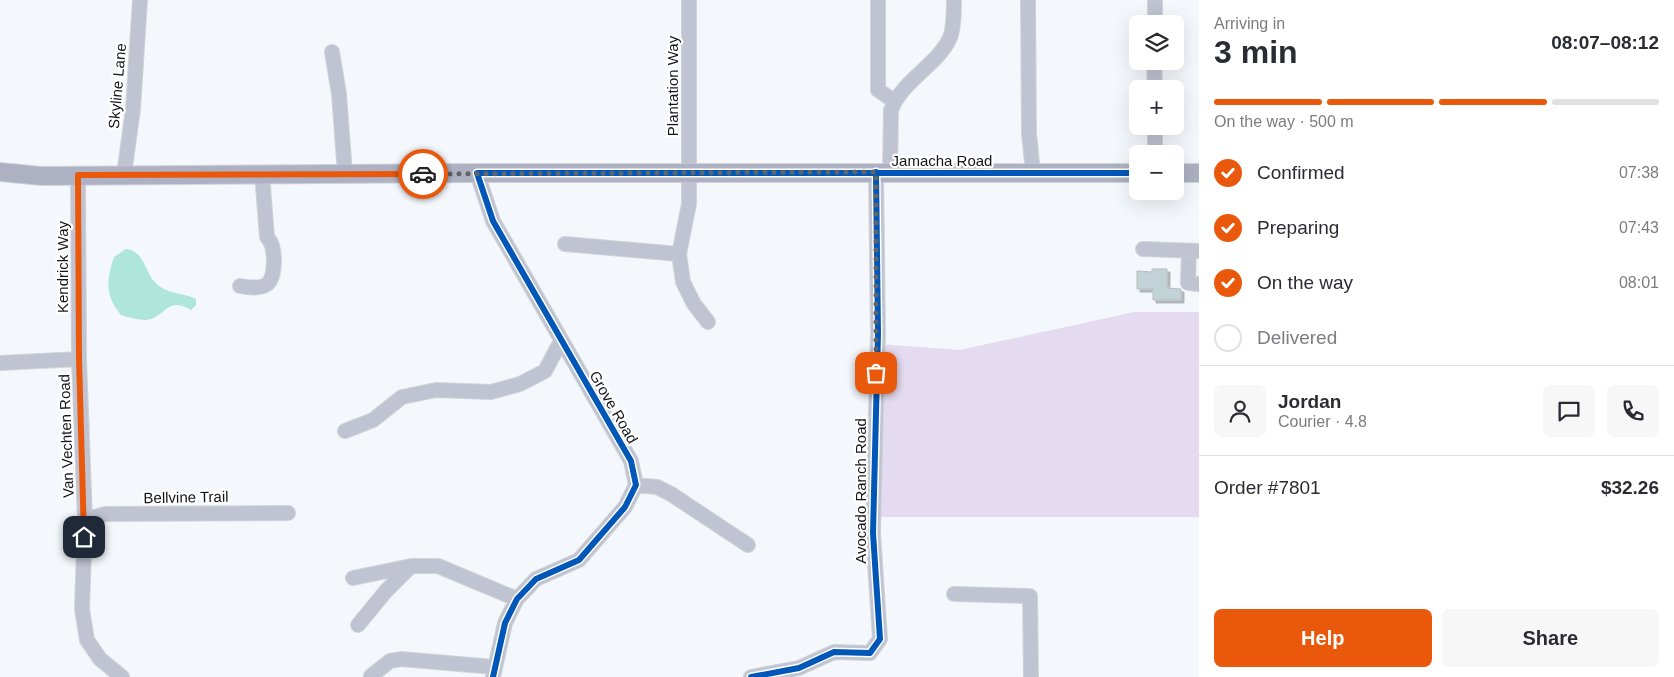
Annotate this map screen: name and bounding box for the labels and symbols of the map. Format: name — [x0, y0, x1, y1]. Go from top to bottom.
street label: Plantation Way — [664, 35, 681, 136]
street label: Skyline Lane — [105, 42, 129, 130]
courier — [398, 149, 448, 199]
street label: Jamacha Road — [892, 152, 992, 169]
street label: Kendrick Way — [54, 221, 71, 313]
pin — [855, 352, 897, 394]
street label: Grove Road — [586, 368, 642, 446]
street label: Van Vechten Road — [55, 374, 77, 498]
street label: Avocado Ranch Road — [852, 418, 869, 564]
street label: Bellvine Trail — [143, 488, 229, 506]
pin — [63, 516, 105, 558]

